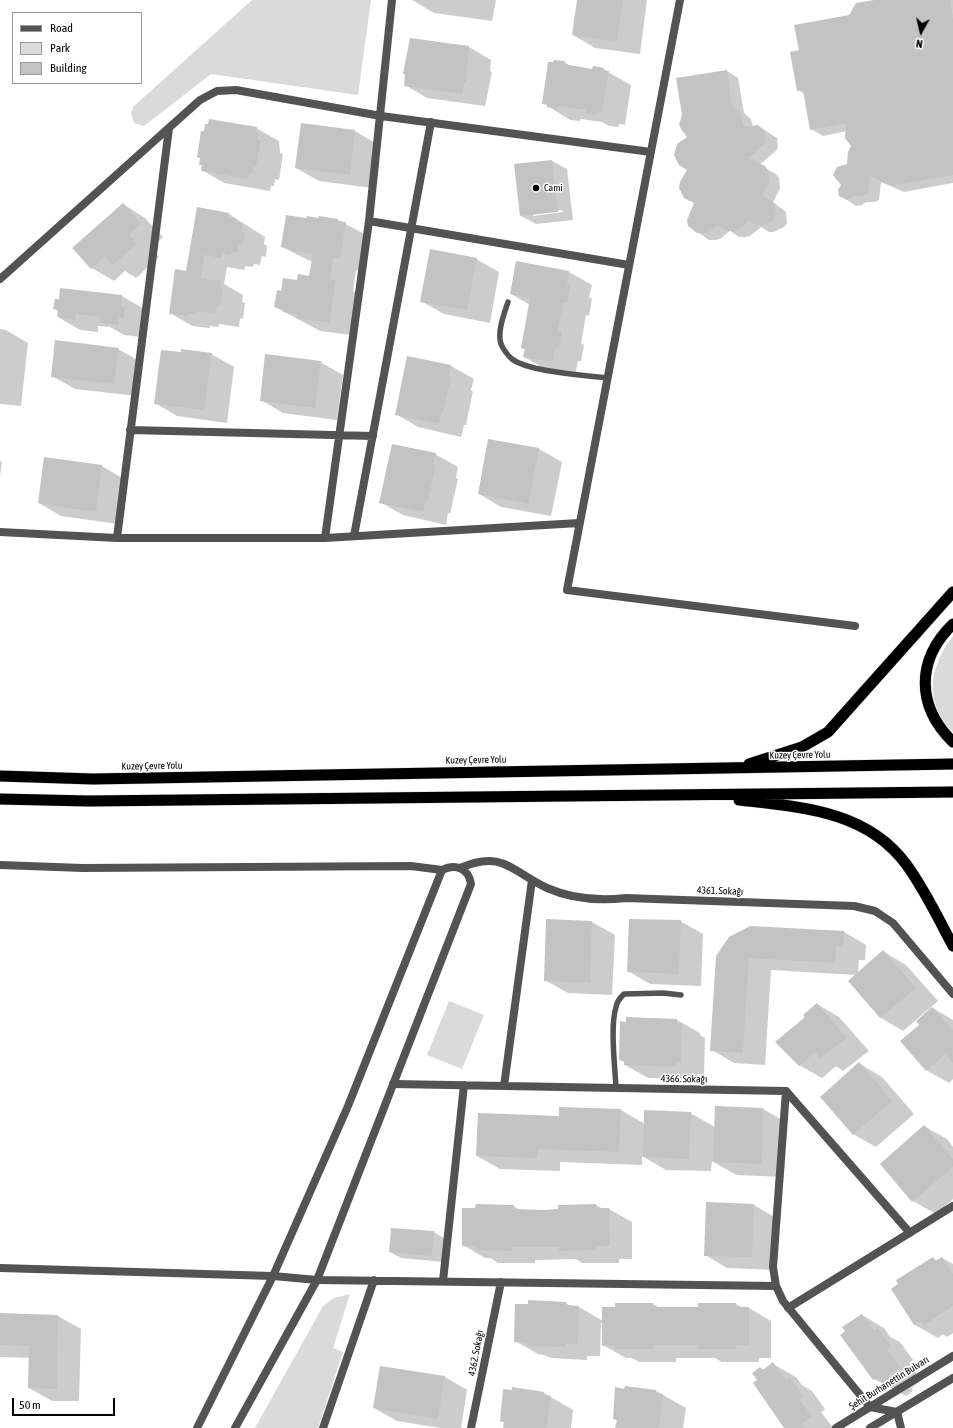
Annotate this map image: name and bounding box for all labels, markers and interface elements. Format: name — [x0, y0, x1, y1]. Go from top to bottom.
legend — [12, 12, 142, 84]
north arrow — [901, 12, 941, 52]
text: Road — [50, 21, 73, 35]
text: N — [915, 37, 923, 50]
text: Park — [50, 41, 70, 55]
text: Building — [50, 61, 87, 75]
place label: Cami — [544, 182, 563, 194]
marker: Cami — [531, 183, 541, 193]
street label: Kuzey Çevre Yolu — [769, 748, 831, 762]
street label: Kuzey Çevre Yolu — [445, 753, 507, 767]
street label: Kuzey Çevre Yolu — [121, 759, 183, 773]
street label: 4361. Sokağı — [697, 884, 743, 898]
street label: 4366. Sokağı — [661, 1073, 707, 1085]
street label: 4362. Sokağı — [466, 1329, 486, 1377]
street label: Şehit Burhanettin Bulvarı — [847, 1354, 931, 1412]
scale bar — [14, 1390, 117, 1416]
text: 50 m — [19, 1398, 41, 1412]

